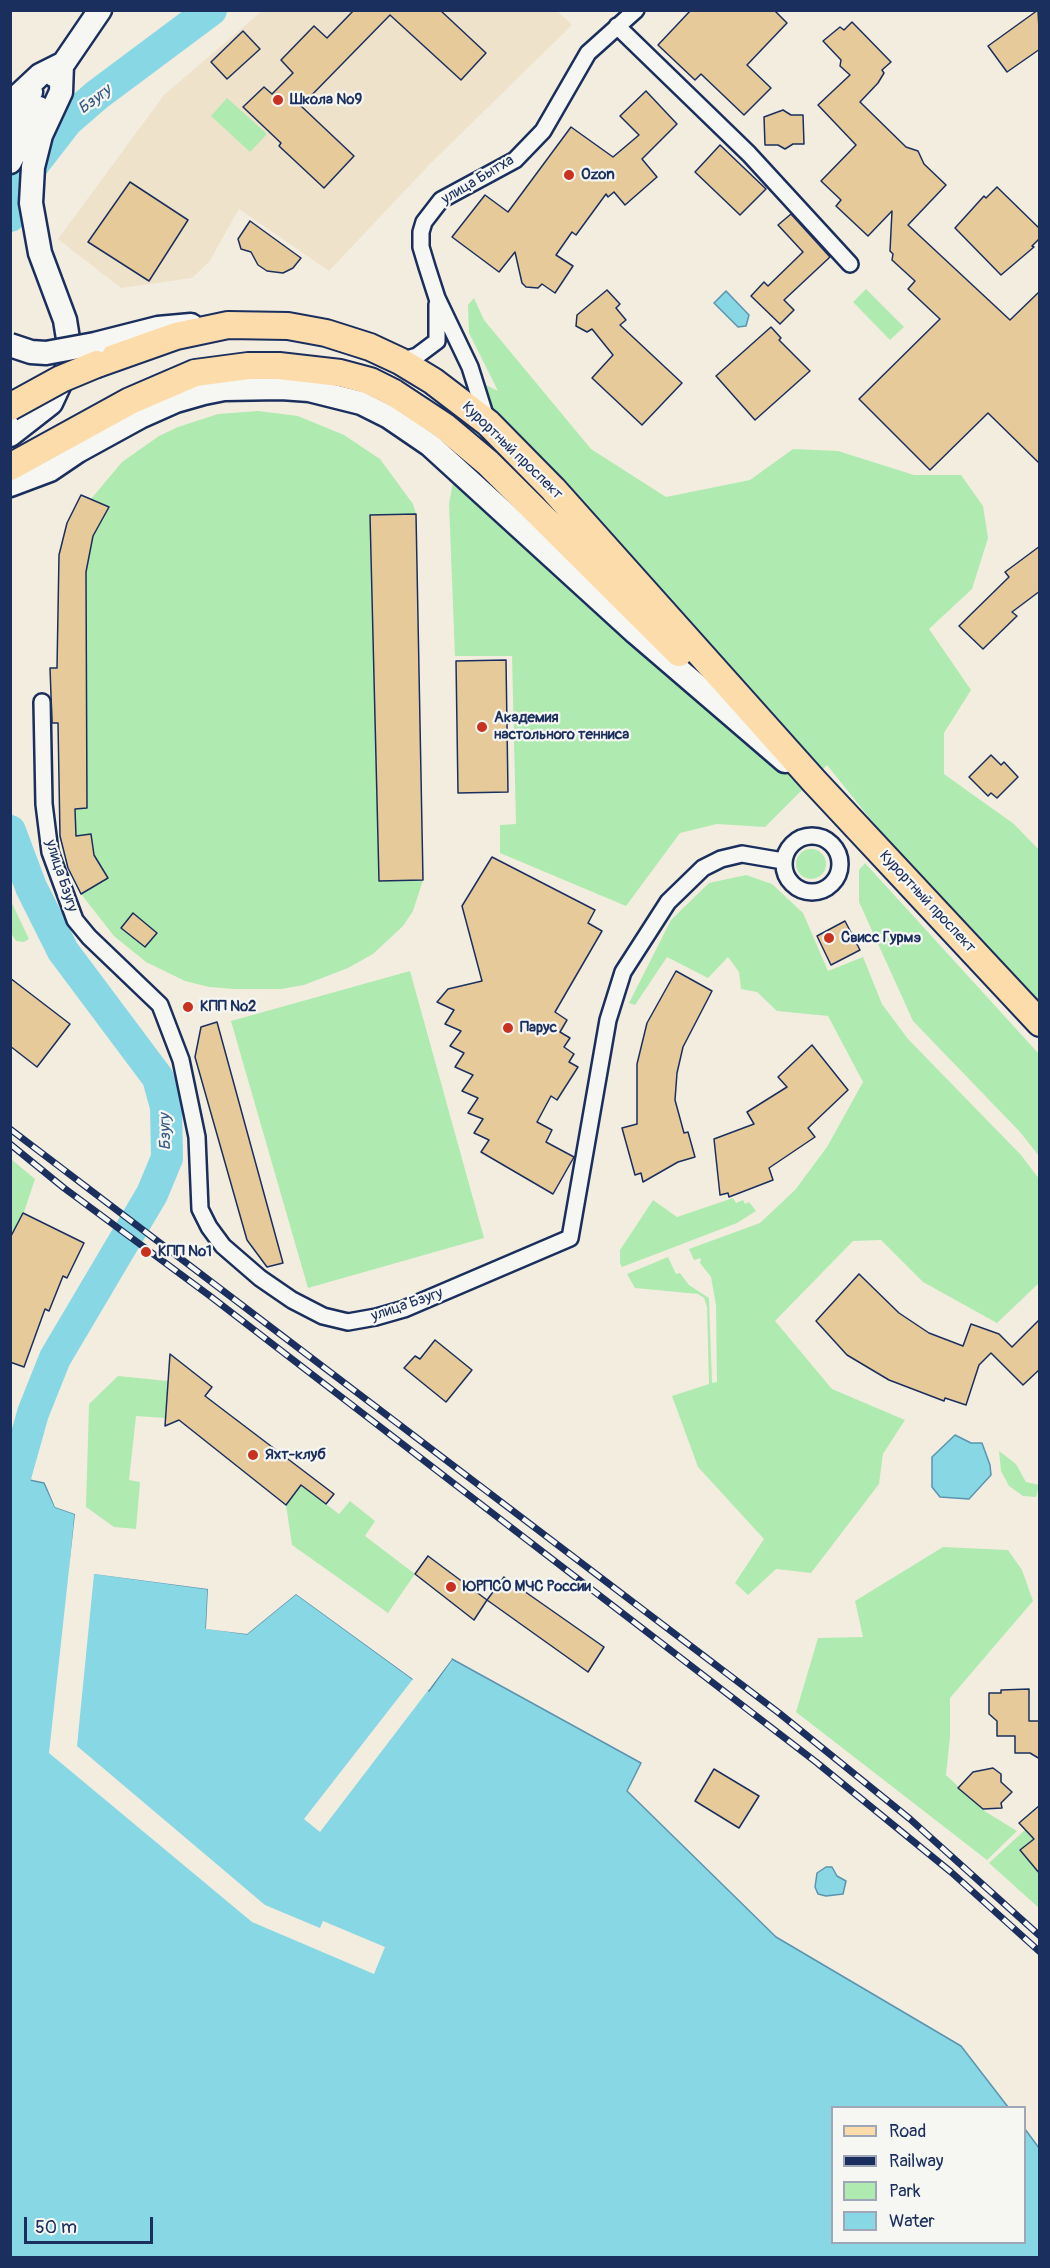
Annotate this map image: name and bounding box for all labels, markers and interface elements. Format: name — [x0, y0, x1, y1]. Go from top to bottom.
water label: Бзугу — [75, 81, 115, 119]
place label: Школа №9 — [290, 91, 362, 109]
marker: Школа №9 — [271, 93, 285, 107]
street label: улица Бытха — [439, 151, 517, 209]
place label: Ozon — [581, 166, 615, 184]
marker: Ozon — [562, 168, 576, 182]
street label: Курортный проспект — [458, 398, 566, 504]
place label: Академия настольного тенниса — [494, 709, 629, 744]
marker: Академия настольного тенниса — [475, 720, 489, 734]
street label: улица Бзугу — [41, 838, 81, 914]
street label: Курортный проспект — [875, 847, 979, 957]
place label: Свисс Гурмэ — [841, 929, 921, 947]
marker: Свисс Гурмэ — [822, 931, 836, 945]
place label: КПП №2 — [200, 998, 256, 1016]
marker: КПП №2 — [181, 1000, 195, 1014]
place label: Парус — [520, 1019, 557, 1037]
marker: Парус — [501, 1021, 515, 1035]
water label: Бзугу — [156, 1114, 176, 1150]
place label: КПП №1 — [158, 1243, 212, 1261]
marker: КПП №1 — [139, 1245, 153, 1259]
street label: улица Бзугу — [369, 1284, 445, 1326]
place label: Яхт-клуб — [265, 1446, 326, 1464]
marker: Яхт-клуб — [246, 1448, 260, 1462]
place label: ЮРПСО МЧС России — [463, 1578, 591, 1596]
marker: ЮРПСО МЧС России — [444, 1580, 458, 1594]
legend — [831, 2106, 1026, 2244]
text: Road — [889, 2120, 926, 2143]
text: Railway — [889, 2150, 944, 2173]
text: Park — [889, 2180, 921, 2203]
scale bar — [27, 2205, 156, 2243]
text: Water — [889, 2210, 935, 2233]
text: 50 m — [35, 2216, 77, 2239]

